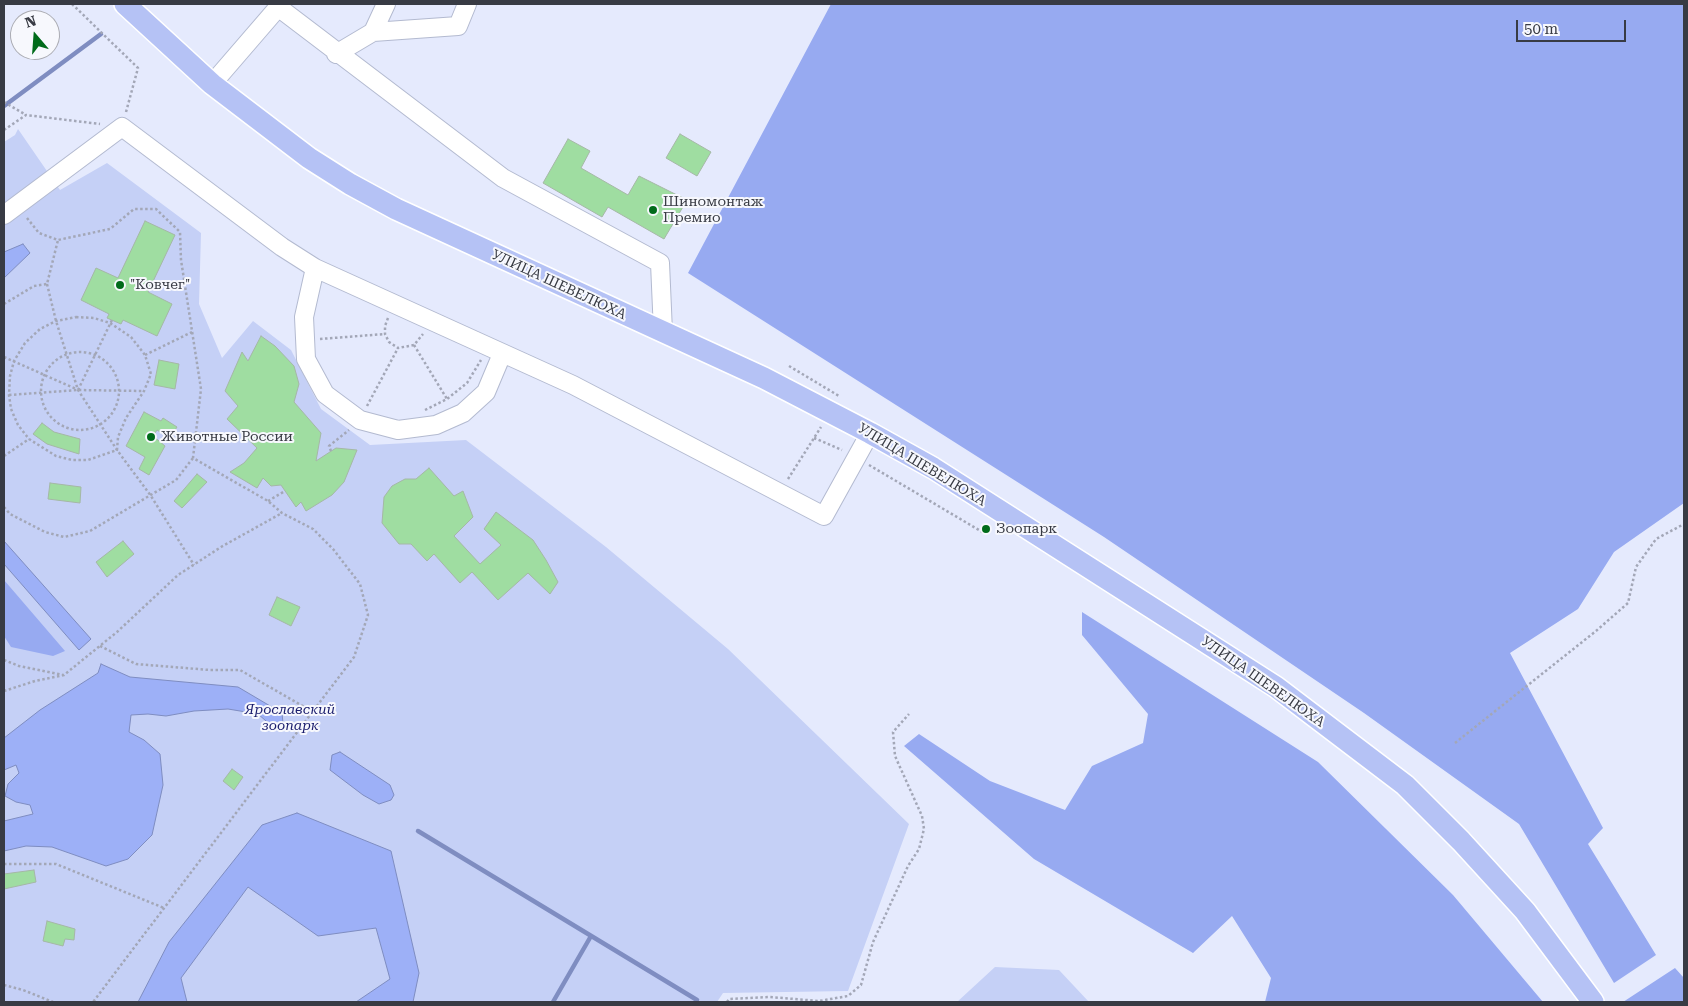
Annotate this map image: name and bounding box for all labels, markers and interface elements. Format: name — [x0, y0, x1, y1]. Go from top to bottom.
north arrow — [10, 10, 60, 60]
scale bar — [1518, 10, 1628, 42]
text: N — [23, 12, 38, 31]
text: 50 m — [1524, 20, 1558, 38]
place label: Шиномонтаж Премио — [663, 194, 763, 226]
marker: Шиномонтаж Премио — [647, 204, 659, 216]
street label: УЛИЦА ШЕВЕЛЮХА — [489, 246, 629, 324]
place label: "Ковчег" — [130, 277, 190, 293]
marker: "Ковчег" — [114, 279, 126, 291]
street label: УЛИЦА ШЕВЕЛЮХА — [855, 420, 989, 510]
place label: Животные России — [161, 429, 293, 445]
marker: Животные России — [145, 431, 157, 443]
place label: Зоопарк — [996, 521, 1057, 537]
marker: Зоопарк — [980, 523, 992, 535]
street label: УЛИЦА ШЕВЕЛЮХА — [1198, 633, 1328, 731]
park label: Ярославский зоопарк — [245, 702, 335, 734]

